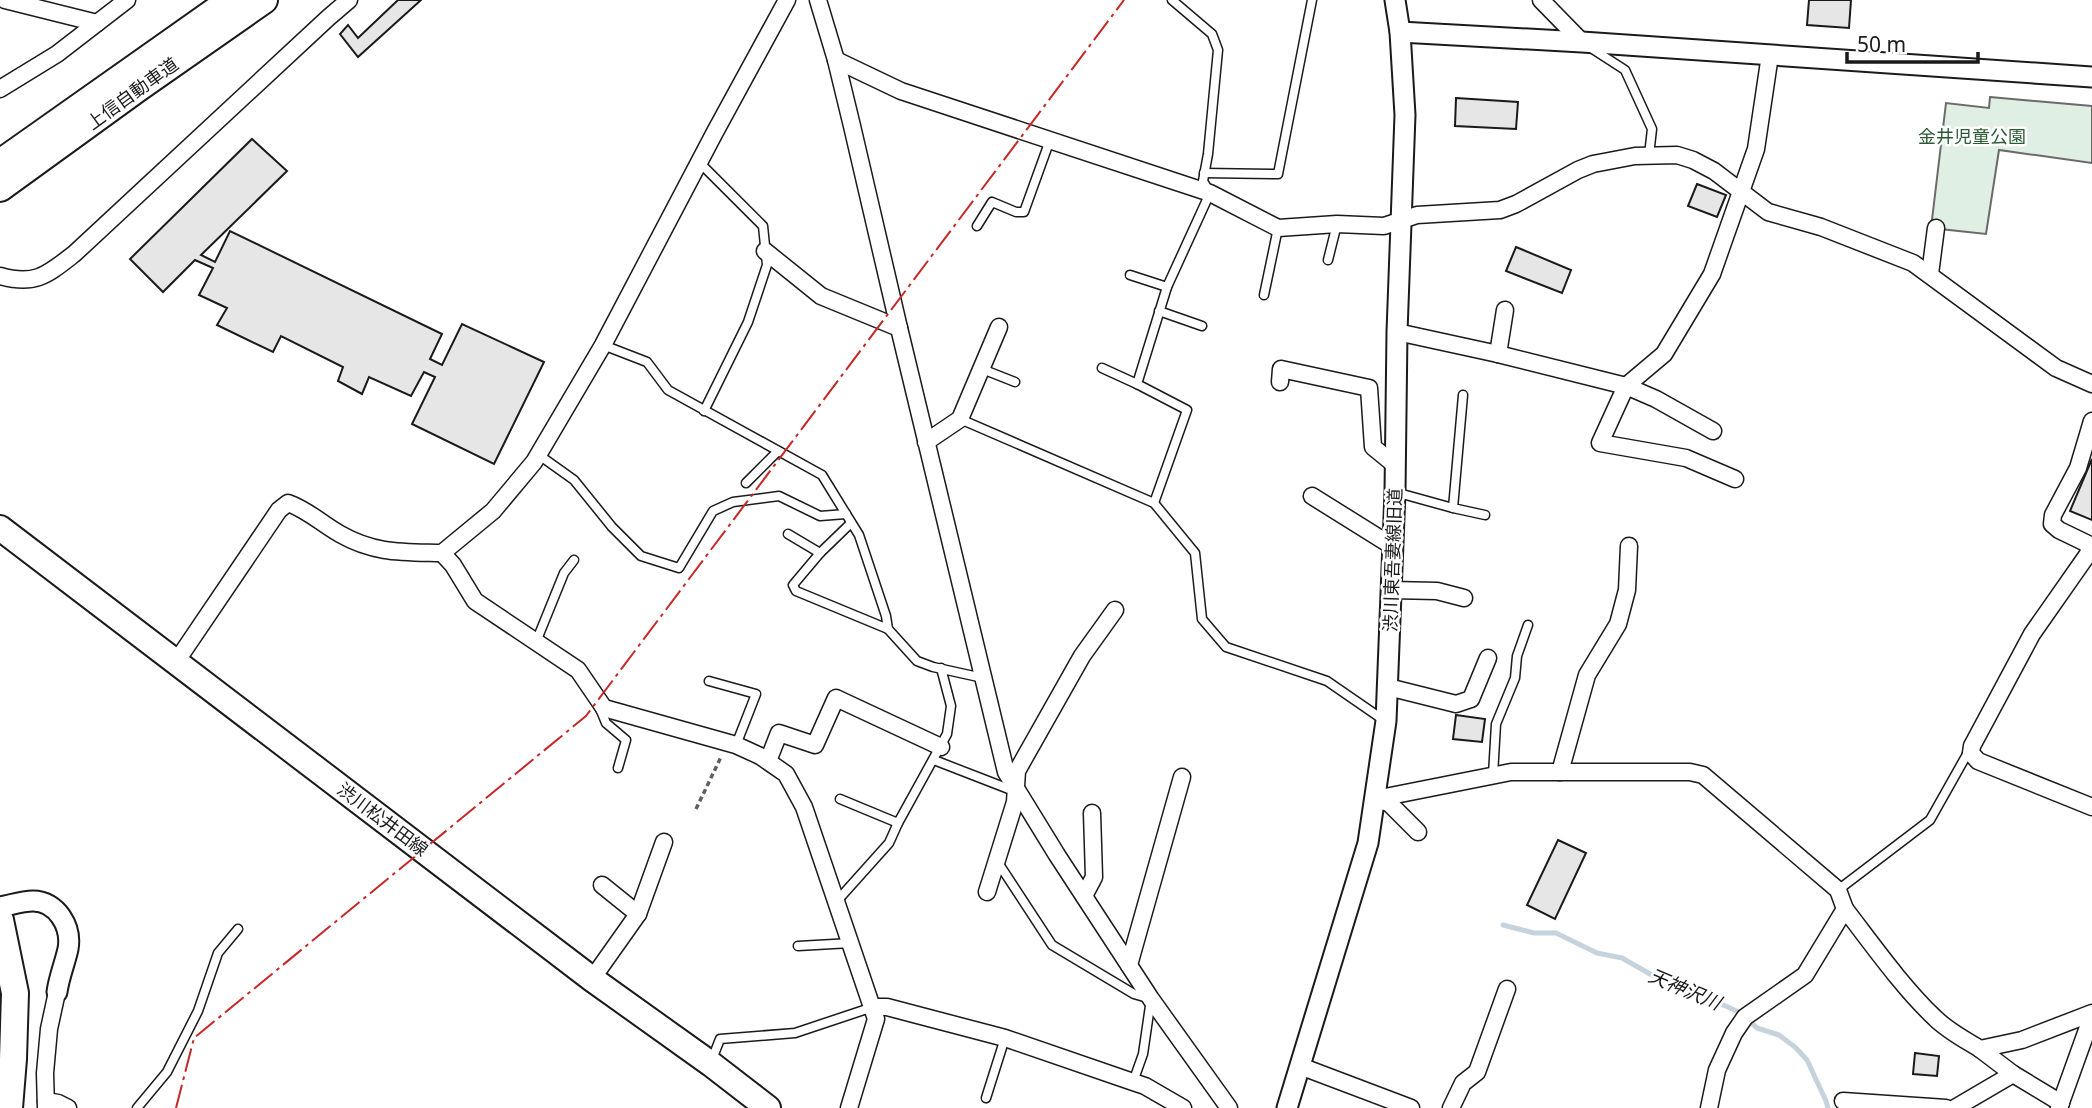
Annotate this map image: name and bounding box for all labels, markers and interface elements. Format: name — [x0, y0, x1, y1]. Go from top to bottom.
scale bar — [1847, 21, 1978, 65]
text: 50 m — [1857, 30, 1906, 58]
street label: 上信自動車道 — [81, 52, 183, 134]
park label: 金井児童公園 — [1918, 124, 2026, 148]
street label: 渋川東吾妻線旧道 — [1377, 488, 1407, 632]
street label: 渋川松井田線 — [333, 777, 433, 861]
water label: 天神沢川 — [1645, 962, 1727, 1017]

